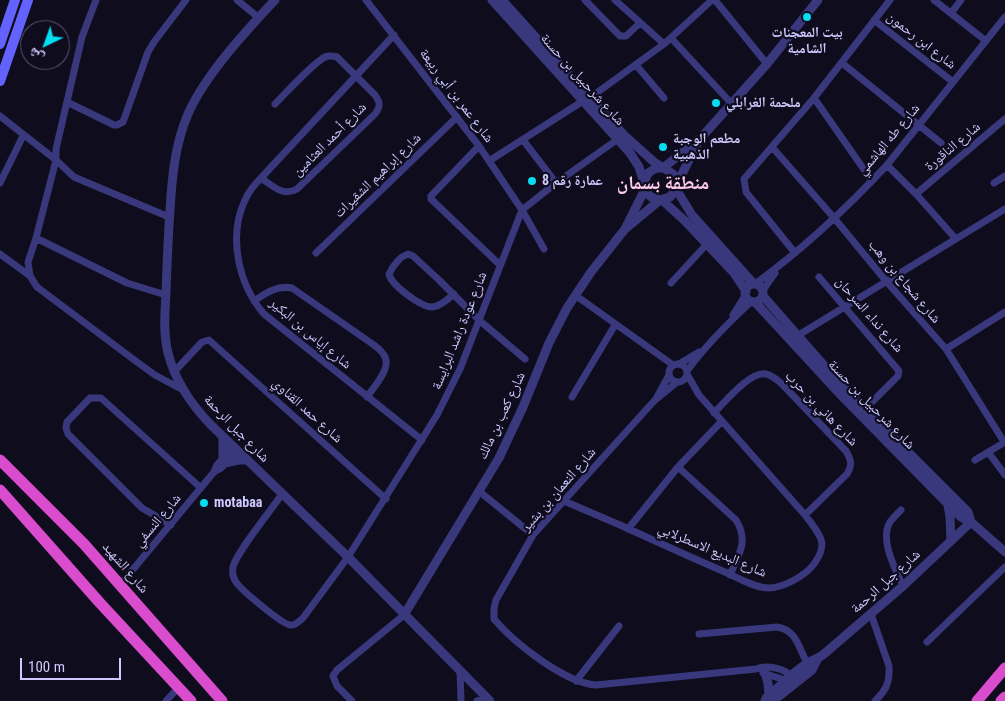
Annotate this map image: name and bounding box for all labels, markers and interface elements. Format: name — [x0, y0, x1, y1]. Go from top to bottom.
street label: شارع ابن رحمون — [883, 9, 959, 73]
marker: بيت المعجنات الشامية — [801, 11, 813, 23]
north arrow — [20, 20, 70, 70]
place label: بيت المعجنات الشامية — [771, 25, 843, 58]
street label: شارع شرحبيل بن حسنة — [536, 31, 628, 129]
text: ش — [25, 44, 47, 66]
street label: شارع عمر بن أبي ربيعة — [415, 46, 497, 146]
place label: ملحمة الغرابلي — [726, 95, 801, 111]
marker: ملحمة الغرابلي — [710, 97, 722, 109]
street label: شارع أحمد العثامين — [289, 99, 371, 181]
street label: شارع طه الهاشمي — [854, 101, 924, 179]
street label: شارع الناقورة — [922, 119, 984, 175]
street label: شارع إبراهيم الشقيرات — [331, 130, 425, 222]
place label: مطعم الوجبة الذهبية — [673, 131, 740, 164]
marker: مطعم الوجبة الذهبية — [657, 141, 669, 153]
place label: عمارة رقم 8 — [542, 173, 603, 189]
district label: منطقة بسمان — [617, 173, 709, 195]
marker: عمارة رقم 8 — [526, 175, 538, 187]
street label: شارع شجاع بن وهب — [864, 237, 944, 327]
street label: شارع عودة راشد البرايسة — [429, 270, 491, 392]
street label: شارع نداء السرحان — [832, 274, 906, 356]
street label: شارع إياس بن البكير — [266, 295, 354, 373]
street label: شارع شرحبيل بن حسنة — [824, 357, 918, 453]
street label: شارع هاني بن حرب — [781, 368, 861, 450]
street label: شارع كعب بن مالك — [474, 370, 530, 462]
street label: شارع حمد القناوي — [268, 375, 346, 447]
street label: شارع جبل الرحمة — [200, 392, 272, 466]
street label: شارع النعمان بن بشير — [518, 445, 600, 535]
street label: شارع النسفي — [131, 491, 185, 551]
place label: motabaa — [214, 495, 262, 511]
marker: motabaa — [198, 497, 210, 509]
street label: شارع البديع الاسطرلابي — [655, 521, 769, 581]
street label: شارع الشهيد — [98, 539, 152, 597]
street label: شارع جبل الرحمة — [848, 547, 924, 617]
scale bar — [22, 648, 124, 680]
text: 100 m — [28, 658, 65, 676]

